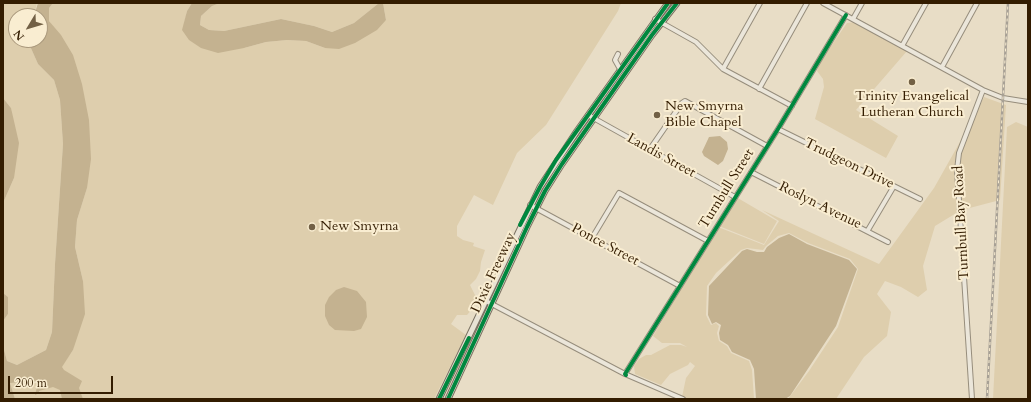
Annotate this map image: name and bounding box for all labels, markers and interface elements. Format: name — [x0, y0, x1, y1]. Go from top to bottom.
north arrow — [8, 8, 48, 48]
text: N — [10, 27, 28, 43]
marker: Trinity Evangelical Lutheran Church — [907, 77, 917, 87]
place label: Trinity Evangelical Lutheran Church — [855, 89, 969, 122]
place label: New Smyrna Bible Chapel — [665, 99, 744, 132]
marker: New Smyrna Bible Chapel — [652, 110, 662, 120]
street label: Landis Street — [624, 130, 698, 182]
street label: Trudgeon Drive — [801, 135, 897, 193]
street label: Turnbull Street — [696, 146, 758, 232]
street label: Turnbull Bay Road — [951, 165, 973, 281]
street label: Roslyn Avenue — [776, 179, 864, 233]
place label: New Smyrna — [320, 219, 399, 235]
street label: Ponce Street — [568, 220, 642, 270]
marker: New Smyrna — [307, 222, 317, 232]
street label: Dixie Freeway — [468, 230, 520, 316]
scale bar — [10, 368, 115, 394]
text: 200 m — [15, 375, 47, 391]

